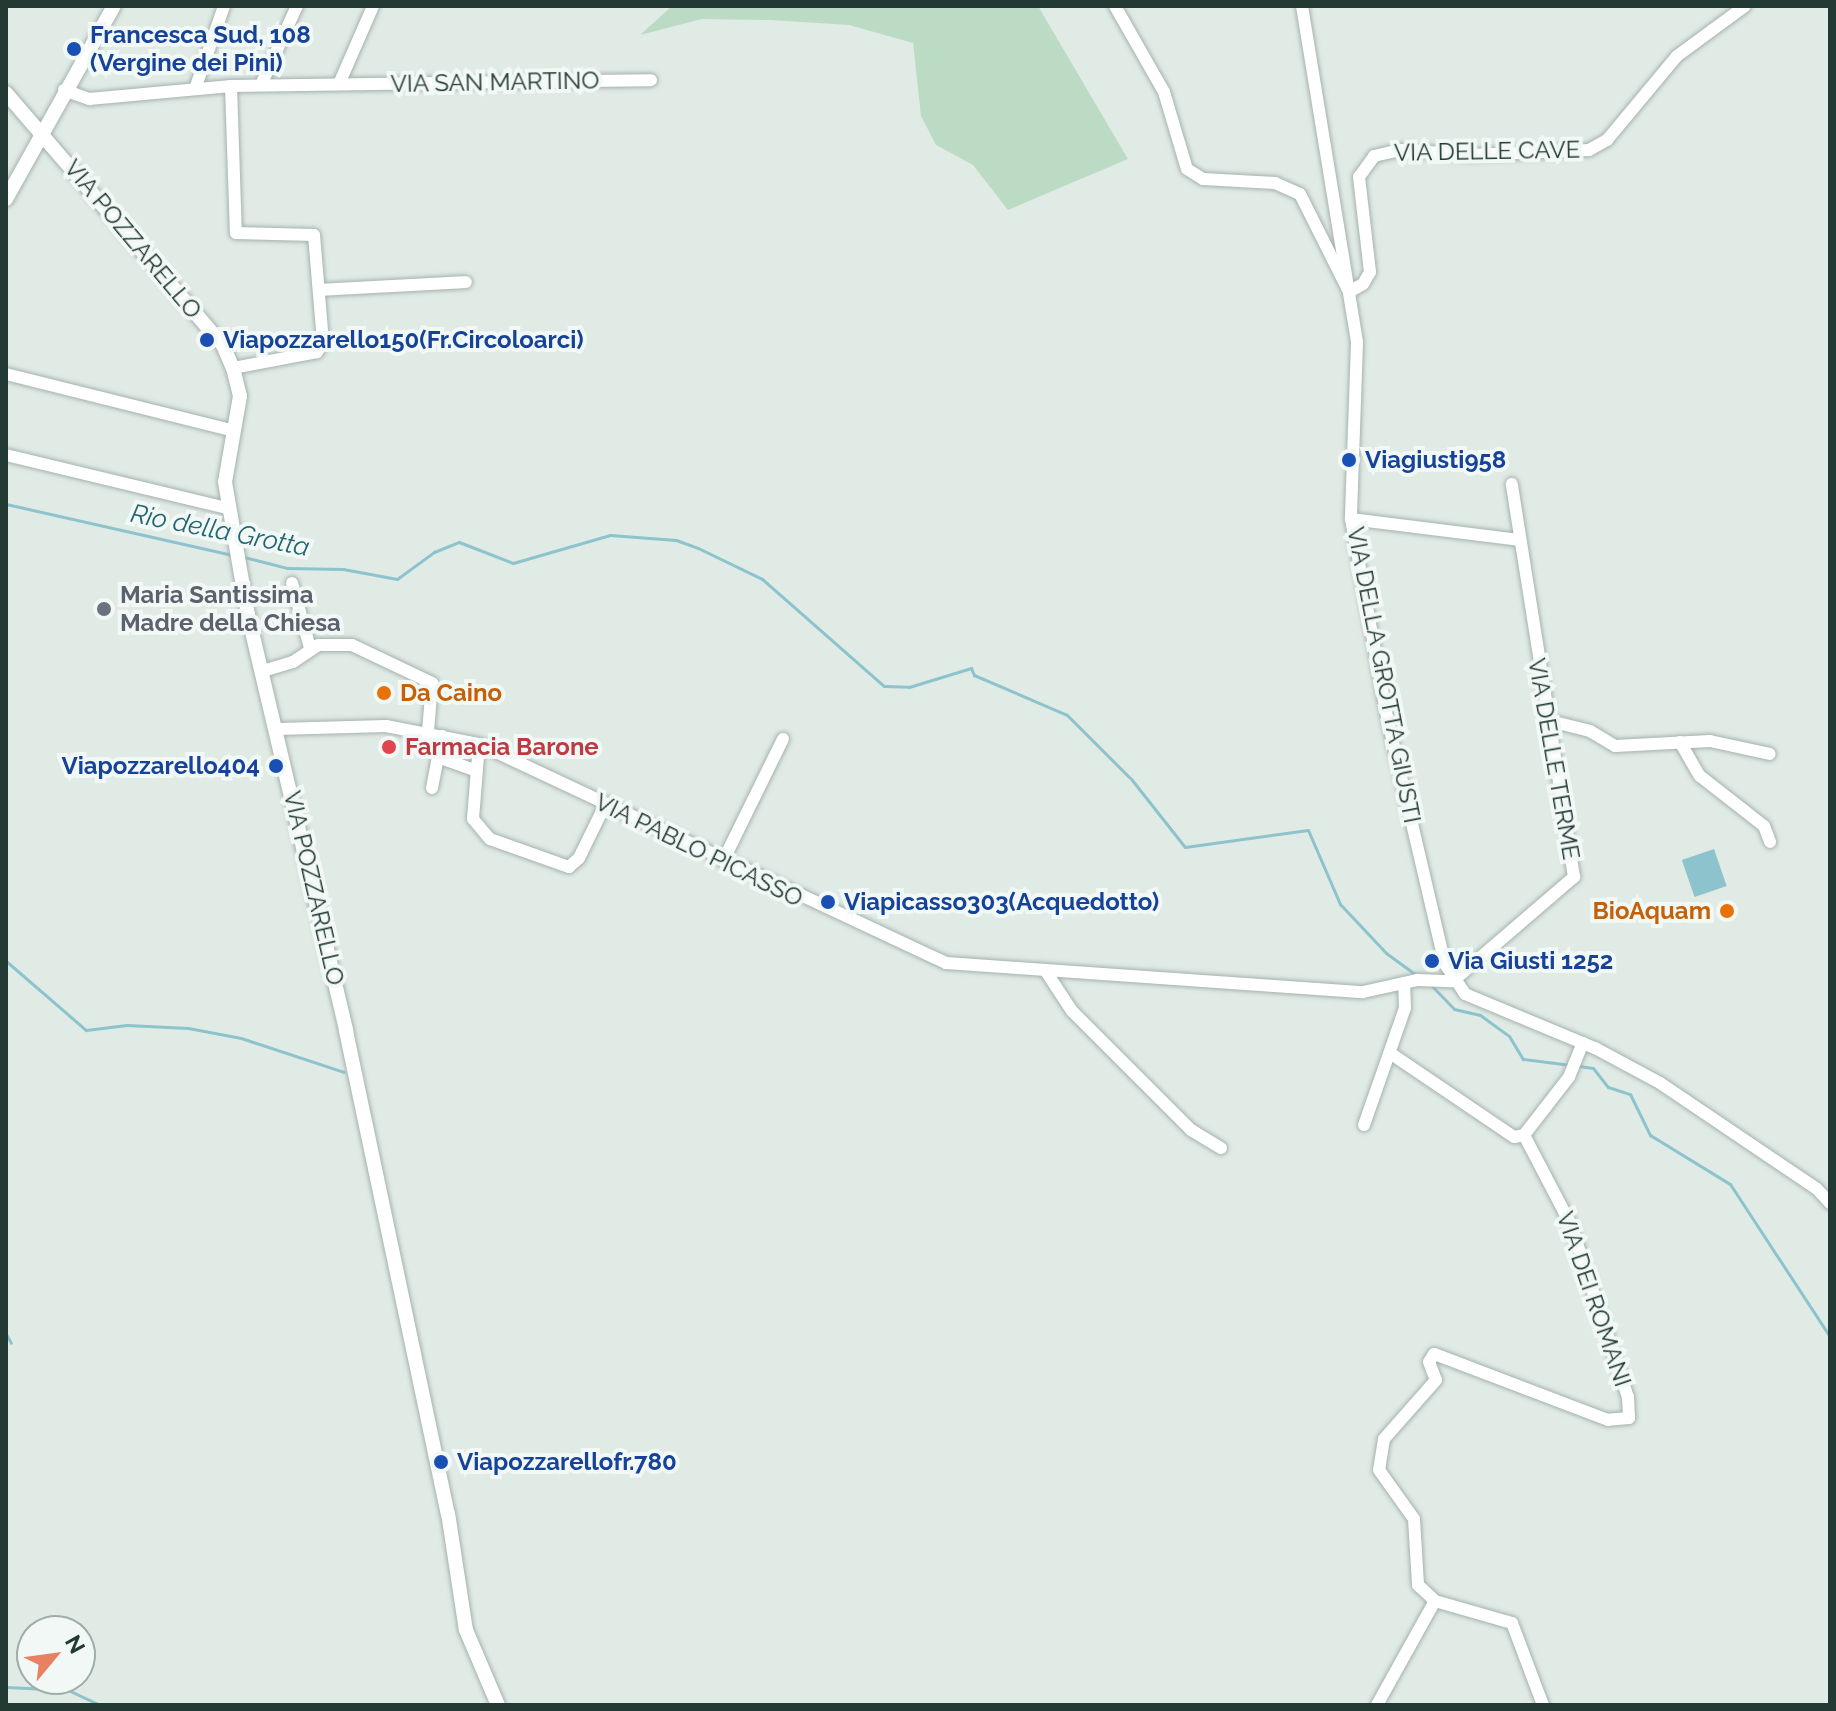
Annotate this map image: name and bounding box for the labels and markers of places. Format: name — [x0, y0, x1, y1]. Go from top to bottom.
place label: Francesca Sud, 108 (Vergine dei Pini) — [90, 21, 311, 77]
marker: Francesca Sud, 108 (Vergine dei Pini) — [65, 40, 83, 58]
place label: Viapozzarello150(Fr.Circoloarci) — [223, 326, 584, 354]
marker: Viapozzarello150(Fr.Circoloarci) — [198, 331, 216, 349]
place label: Viagiusti958 — [1365, 446, 1506, 474]
marker: Viagiusti958 — [1340, 451, 1358, 469]
place label: Maria Santissima Madre della Chiesa — [120, 581, 341, 637]
marker: Maria Santissima Madre della Chiesa — [95, 600, 113, 618]
place label: Da Caino — [400, 679, 502, 707]
marker: Da Caino — [375, 684, 393, 702]
place label: Farmacia Barone — [405, 733, 599, 761]
marker: Farmacia Barone — [380, 738, 398, 756]
place label: Viapozzarello404 — [61, 752, 260, 780]
marker: Viapozzarello404 — [267, 757, 285, 775]
place label: Viapicasso303(Acquedotto) — [844, 888, 1159, 916]
marker: Viapicasso303(Acquedotto) — [819, 893, 837, 911]
place label: BioAquam — [1592, 897, 1711, 925]
marker: BioAquam — [1718, 902, 1736, 920]
place label: Via Giusti 1252 — [1448, 947, 1613, 975]
marker: Via Giusti 1252 — [1423, 952, 1441, 970]
place label: Viapozzarellofr.780 — [457, 1448, 677, 1476]
marker: Viapozzarellofr.780 — [432, 1453, 450, 1471]

